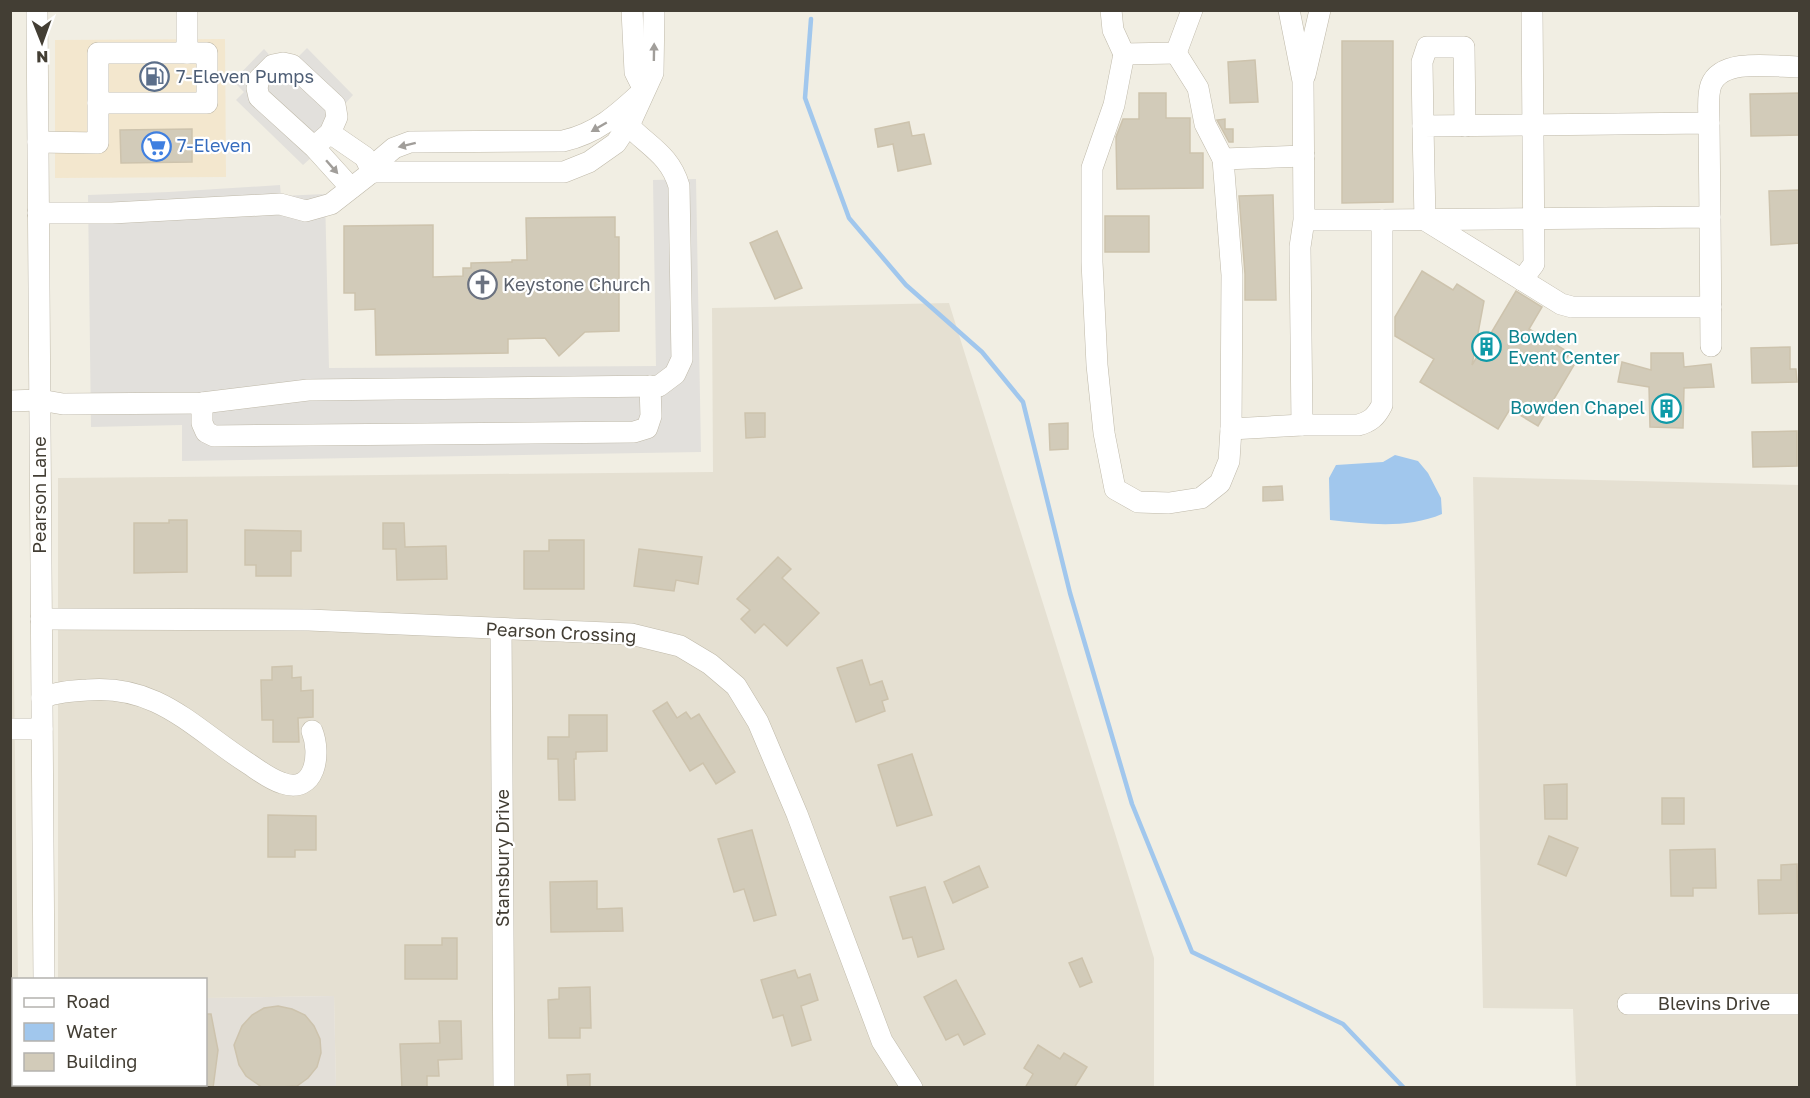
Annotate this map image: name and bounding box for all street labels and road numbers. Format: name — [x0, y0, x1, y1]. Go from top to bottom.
street label: Pearson Lane — [28, 436, 50, 554]
street label: Pearson Crossing — [485, 617, 637, 647]
street label: Stansbury Drive — [491, 789, 513, 927]
street label: Blevins Drive — [1658, 992, 1770, 1014]

